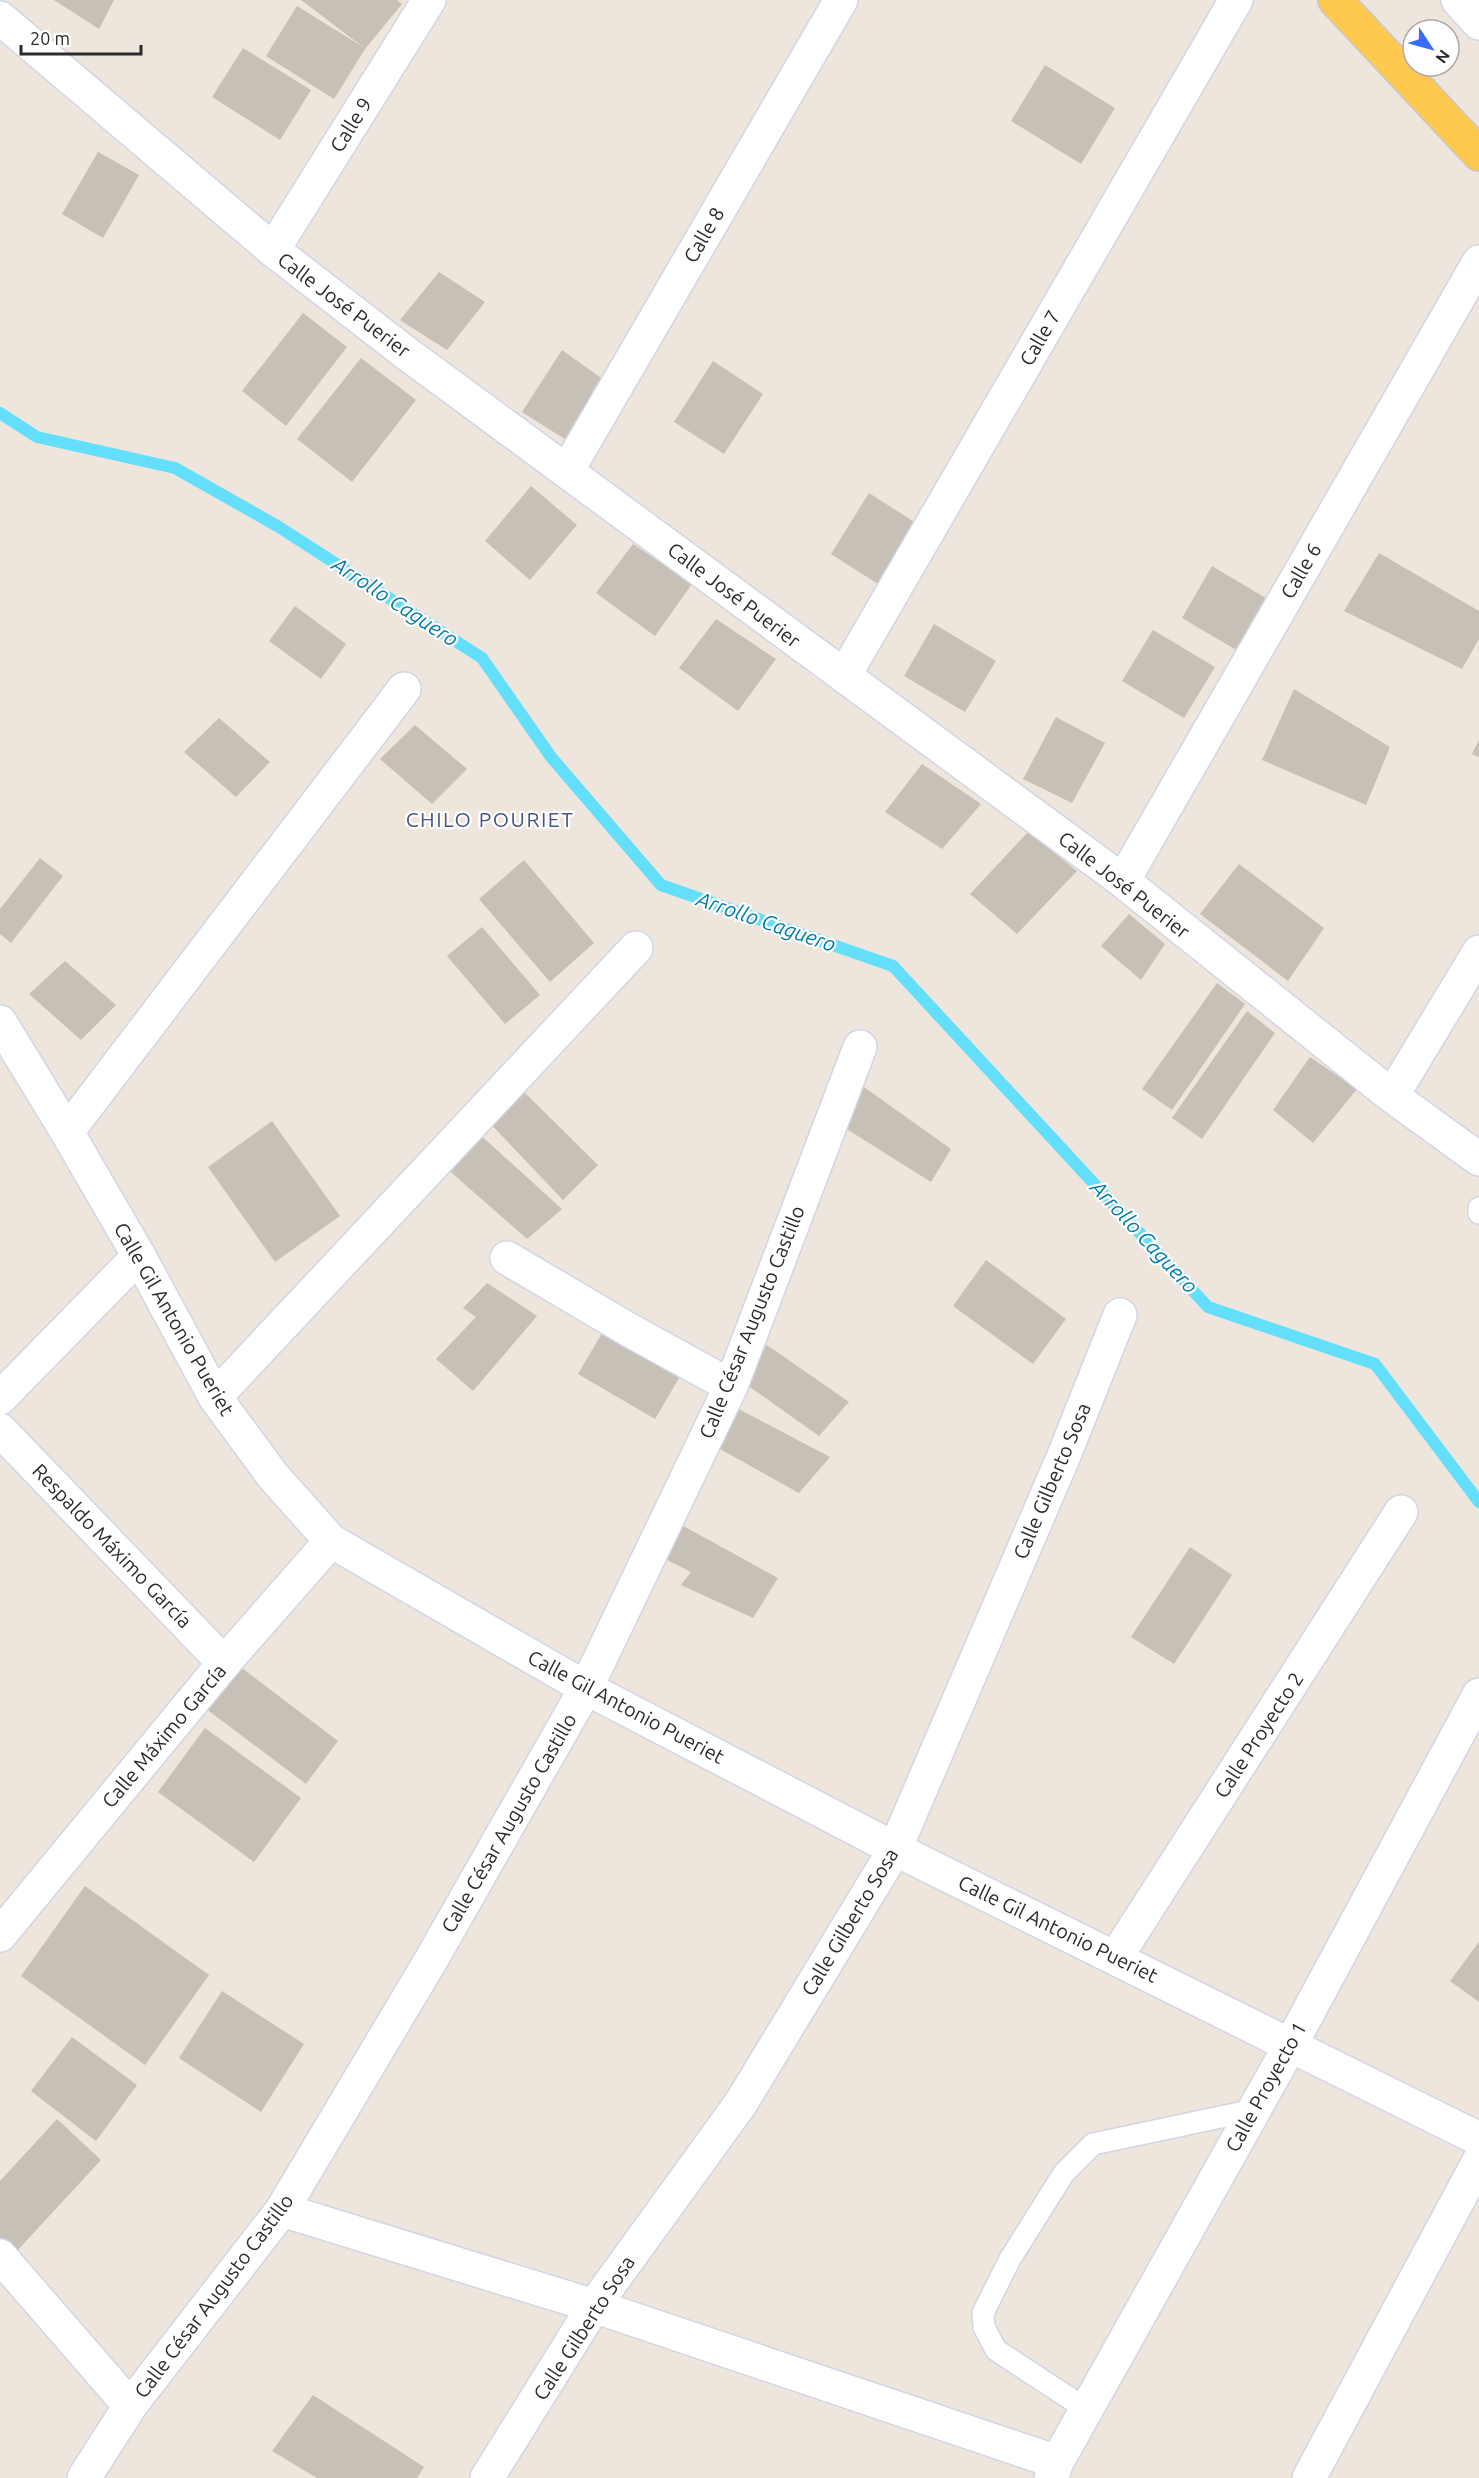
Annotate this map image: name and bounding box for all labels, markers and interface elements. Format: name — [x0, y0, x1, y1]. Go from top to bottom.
scale bar — [21, 18, 141, 56]
north arrow — [1401, 18, 1461, 78]
text: 20 m — [30, 28, 70, 48]
text: N — [1432, 47, 1454, 67]
street label: Calle 9 — [325, 93, 376, 156]
street label: Calle 8 — [679, 203, 729, 266]
street label: Calle José Puerier — [273, 247, 415, 362]
street label: Calle 7 — [1015, 306, 1065, 369]
street label: Calle José Puerier — [663, 537, 805, 652]
street label: Calle 6 — [1276, 539, 1326, 602]
water label: Arrollo Caguero — [327, 551, 463, 651]
district label: CHILO POURIET — [406, 807, 574, 831]
street label: Calle José Puerier — [1054, 826, 1195, 943]
water label: Arrollo Caguero — [693, 886, 839, 956]
water label: Arrollo Caguero — [1086, 1174, 1203, 1298]
street label: Calle César Augusto Castillo — [694, 1202, 809, 1442]
street label: Calle Gil Antonio Pueriet — [110, 1218, 239, 1419]
street label: Calle Gilberto Sosa — [1008, 1399, 1095, 1562]
street label: Respaldo Máximo García — [28, 1459, 197, 1632]
street label: Calle Gil Antonio Pueriet — [524, 1645, 728, 1768]
street label: Calle Máximo García — [97, 1659, 230, 1812]
street label: Calle Proyecto 2 — [1209, 1668, 1308, 1802]
street label: Calle César Augusto Castillo — [436, 1709, 581, 1936]
street label: Calle Gilberto Sosa — [797, 1844, 903, 1999]
street label: Calle Gil Antonio Pueriet — [955, 1870, 1162, 1987]
street label: Calle Proyecto 1 — [1220, 2018, 1311, 2156]
street label: Calle César Augusto Castillo — [129, 2189, 298, 2402]
street label: Calle Gilberto Sosa — [528, 2251, 639, 2404]

